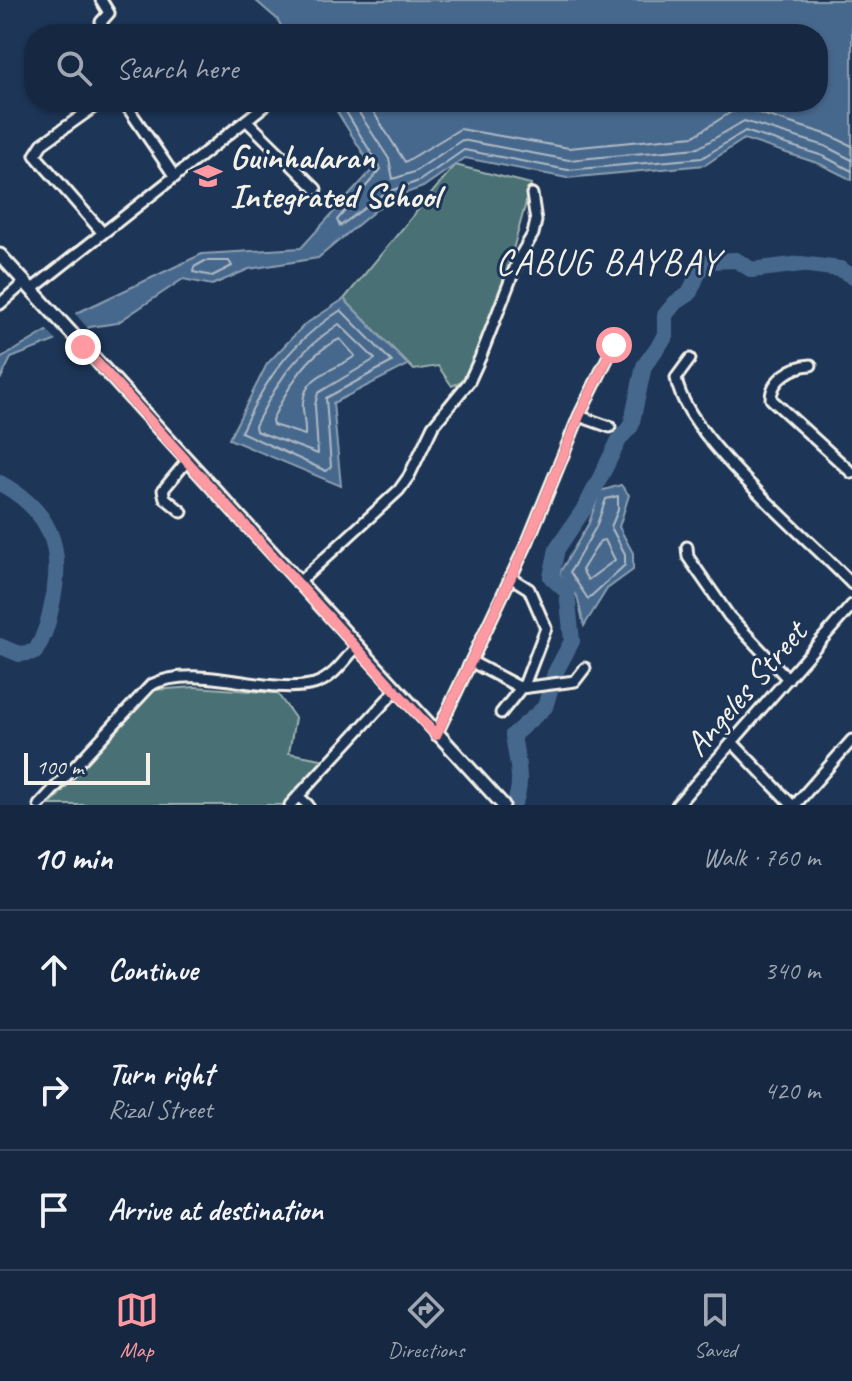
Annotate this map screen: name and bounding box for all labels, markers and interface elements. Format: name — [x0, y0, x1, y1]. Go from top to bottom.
search box — [24, 24, 828, 112]
icon: search — [52, 46, 96, 90]
text: Search here — [116, 49, 238, 87]
place label: Guinhalaran Integrated School — [230, 135, 446, 217]
school or university icon: Guinhalaran Integrated School — [193, 161, 223, 191]
district label: CABUG BAYBAY — [495, 239, 725, 285]
route start — [596, 327, 632, 363]
route end — [65, 329, 101, 365]
street label: Angeles Street — [675, 609, 818, 765]
scale bar — [24, 749, 150, 785]
text: 100 m — [36, 753, 83, 781]
text: 10 min — [32, 836, 112, 879]
text: Walk · 760 m — [703, 841, 820, 874]
icon: ahead — [32, 948, 76, 992]
text: Continue — [108, 951, 198, 989]
text: 340 m — [764, 954, 820, 987]
text: Turn right — [108, 1055, 213, 1093]
icon: right — [32, 1068, 76, 1112]
text: 420 m — [764, 1074, 820, 1107]
text: Rizal Street — [108, 1093, 212, 1126]
icon: arrive — [32, 1188, 76, 1232]
text: Arrive at destination — [108, 1191, 323, 1229]
tab: Map — [115, 1288, 159, 1364]
tab: Directions — [388, 1288, 464, 1364]
tab: Saved — [693, 1288, 737, 1364]

